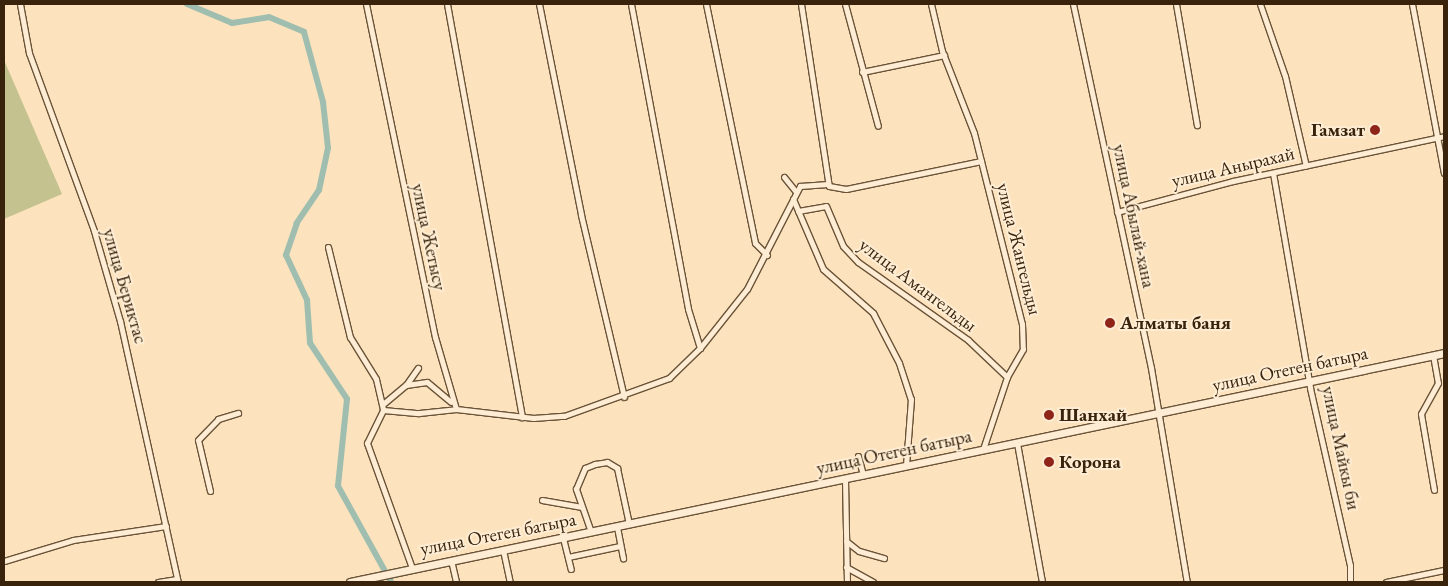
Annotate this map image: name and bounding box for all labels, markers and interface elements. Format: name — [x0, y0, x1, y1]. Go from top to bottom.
place label: Гамзат — [1311, 119, 1365, 141]
marker: Гамзат — [1369, 124, 1381, 136]
street label: улица Абылай-хана — [1108, 142, 1160, 290]
street label: улица Анырахай — [1169, 142, 1297, 192]
street label: улица Жетысу — [407, 181, 451, 293]
street label: улица Жангельды — [992, 181, 1046, 317]
street label: улица Бериктас — [98, 226, 152, 346]
street label: улица Амангельды — [855, 233, 981, 337]
place label: Алматы баня — [1120, 312, 1231, 334]
marker: Алматы баня — [1104, 317, 1116, 329]
street label: улица Отеген батыра — [1210, 341, 1370, 397]
street label: улица Майкы би — [1317, 384, 1365, 512]
place label: Шанхай — [1059, 404, 1127, 426]
marker: Шанхай — [1043, 409, 1055, 421]
street label: улица Отеген батыра — [814, 424, 974, 480]
place label: Корона — [1059, 451, 1121, 473]
marker: Корона — [1043, 456, 1055, 468]
street label: улица Отеген батыра — [418, 508, 578, 560]

